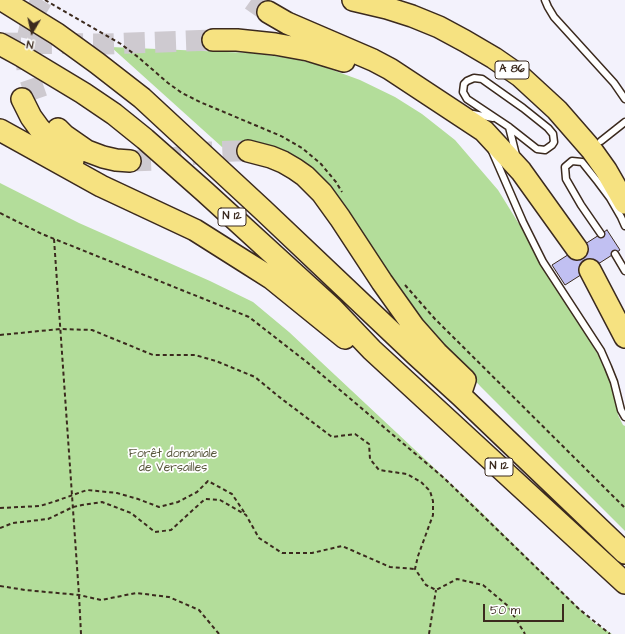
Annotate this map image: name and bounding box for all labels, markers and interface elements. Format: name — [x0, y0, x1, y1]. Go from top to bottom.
north arrow — [12, 12, 52, 52]
text: N — [25, 36, 35, 52]
road number: A 86 — [495, 61, 529, 79]
road number: N 12 — [218, 208, 246, 226]
park label: Forêt domaniale de Versailles — [129, 447, 217, 475]
road number: N 12 — [485, 458, 513, 476]
scale bar — [485, 596, 566, 622]
text: 50 m — [490, 602, 520, 619]

